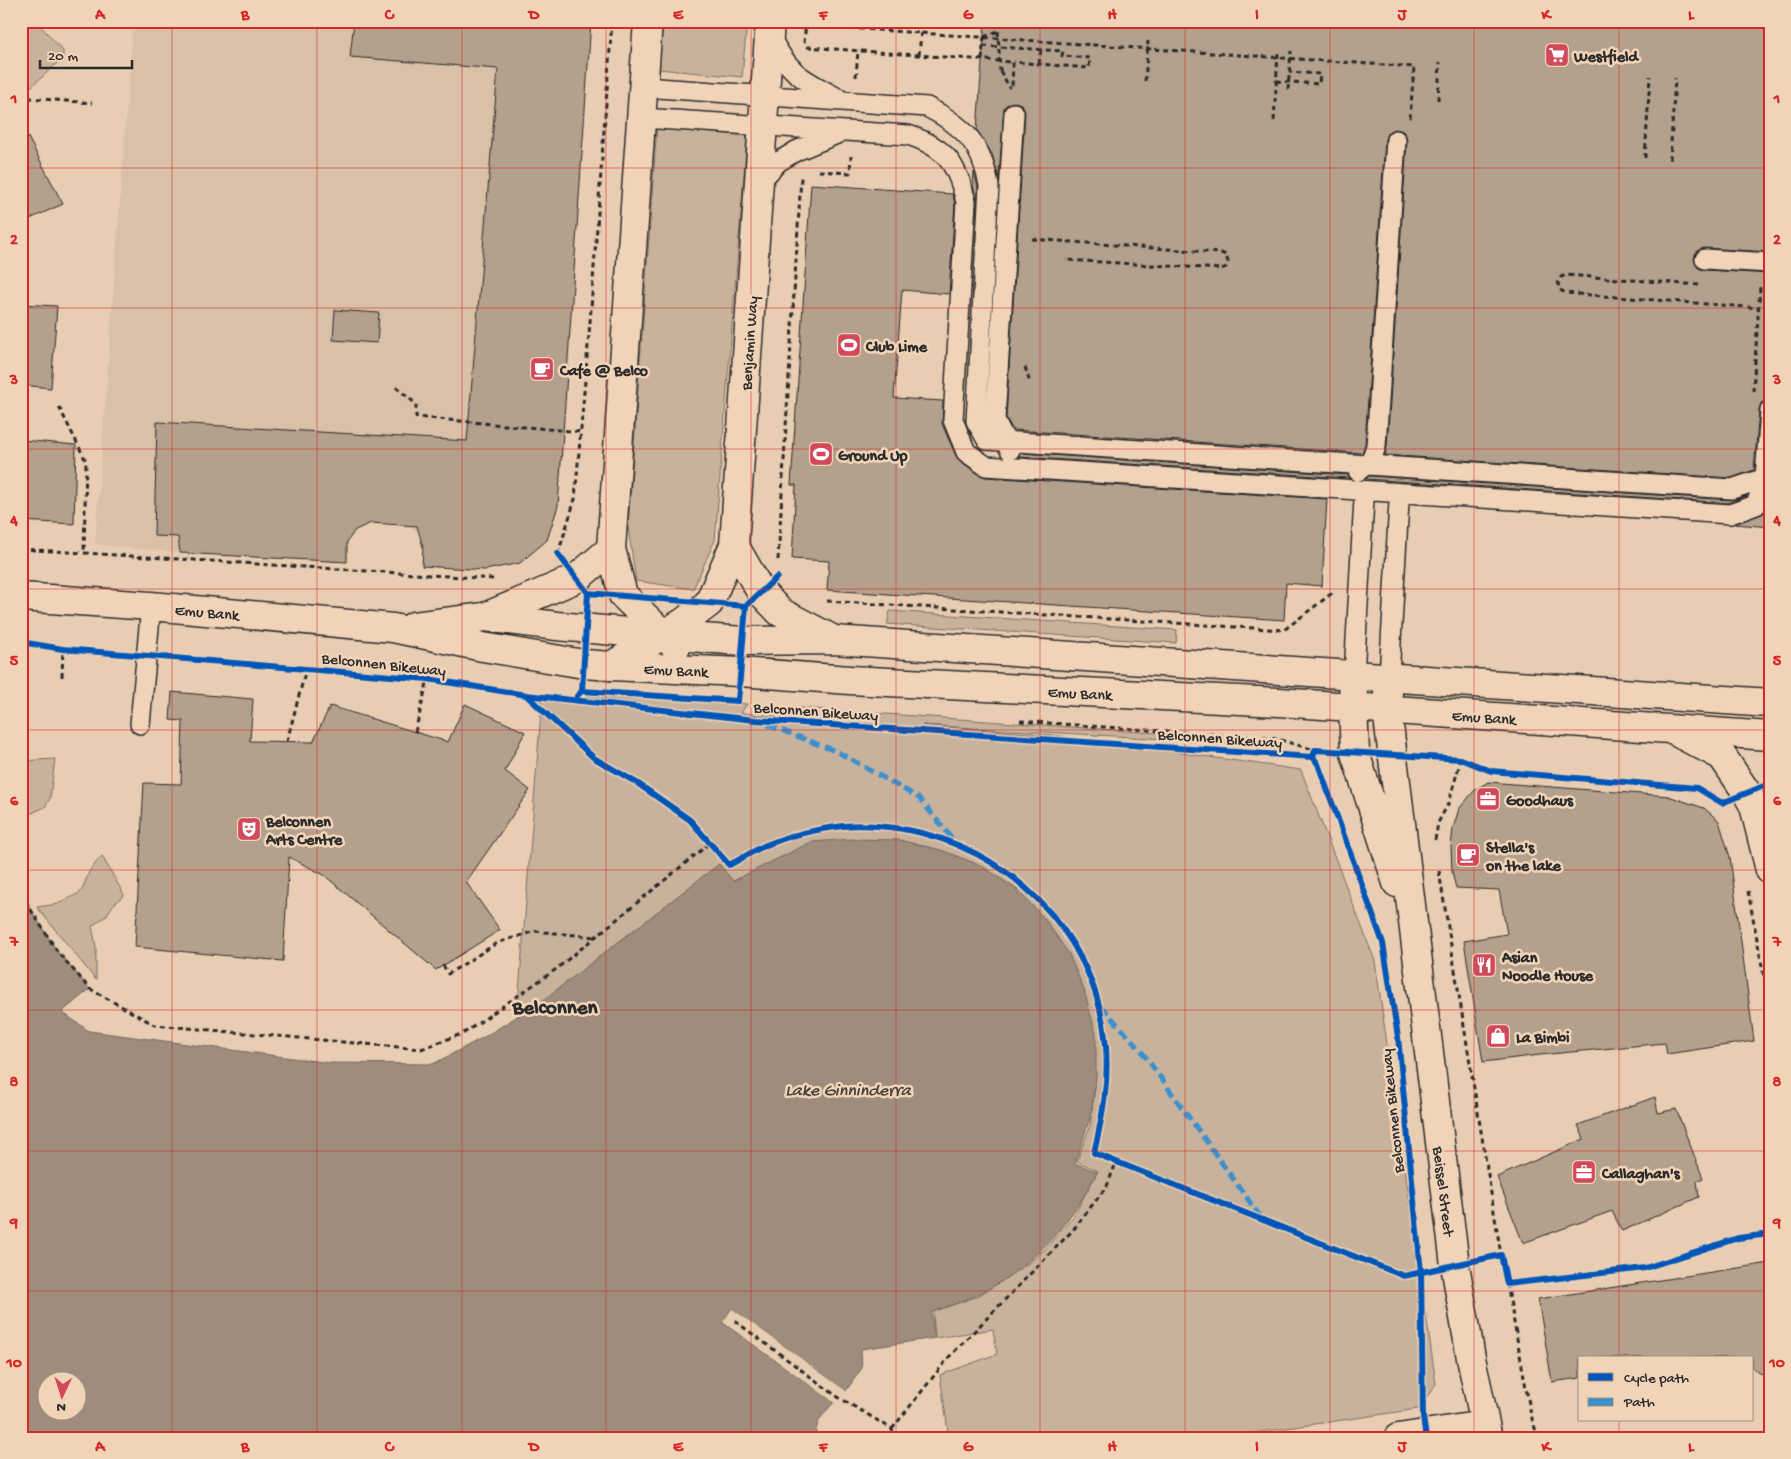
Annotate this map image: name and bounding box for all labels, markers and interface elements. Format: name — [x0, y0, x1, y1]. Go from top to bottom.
text: A — [94, 7, 106, 26]
text: B — [240, 7, 250, 26]
text: C — [384, 7, 395, 26]
text: D — [527, 7, 540, 26]
text: E — [673, 7, 684, 26]
text: F — [818, 7, 829, 26]
text: G — [963, 7, 974, 26]
text: H — [1107, 7, 1117, 26]
text: I — [1255, 7, 1259, 26]
text: J — [1397, 7, 1408, 26]
text: K — [1541, 7, 1553, 26]
text: L — [1688, 7, 1695, 26]
scale bar — [40, 38, 132, 70]
supermarket icon: Westfield — [1544, 42, 1570, 68]
text: 20 m — [48, 48, 78, 66]
place label: Westfield — [1573, 48, 1639, 68]
text: 1 — [10, 91, 17, 110]
text: 1 — [1773, 91, 1780, 110]
text: 2 — [10, 232, 18, 251]
text: 2 — [1773, 232, 1781, 251]
street label: Benjamin Way — [739, 295, 764, 392]
sports icon: Club Lime — [836, 332, 862, 358]
place label: Club Lime — [865, 339, 928, 358]
cafe icon: Cafe @ Belco — [529, 356, 555, 382]
place label: Cafe @ Belco — [559, 362, 648, 382]
text: 3 — [9, 372, 18, 391]
text: 3 — [1772, 372, 1781, 391]
sports icon: Ground Up — [808, 441, 834, 467]
place label: Ground Up — [838, 448, 908, 467]
text: 4 — [9, 513, 18, 532]
text: 4 — [1772, 513, 1781, 532]
street label: Emu Bank — [174, 602, 241, 627]
street label: Belconnen Bikeway — [320, 650, 447, 682]
text: 5 — [10, 653, 19, 672]
text: 5 — [1773, 653, 1782, 672]
street label: Emu Bank — [643, 661, 710, 684]
street label: Emu Bank — [1047, 684, 1114, 707]
street label: Belconnen Bikeway — [752, 700, 879, 727]
street label: Emu Bank — [1451, 708, 1518, 731]
street label: Belconnen Bikeway — [1156, 727, 1283, 754]
office icon: Goodhaus — [1475, 786, 1501, 812]
text: 6 — [10, 793, 19, 812]
place label: Goodhaus — [1506, 793, 1574, 812]
text: 6 — [1773, 793, 1782, 812]
place label: Belconnen Arts Centre — [265, 814, 343, 851]
theatre icon: Belconnen Arts Centre — [236, 816, 262, 842]
place label: Stella's on the lake — [1485, 840, 1561, 877]
cafe icon: Stella's on the lake — [1455, 842, 1481, 868]
text: 7 — [9, 934, 19, 953]
text: 7 — [1772, 934, 1782, 953]
place label: Asian Noodle House — [1501, 950, 1594, 987]
restaurant icon: Asian Noodle House — [1471, 952, 1497, 978]
district label: Belconnen — [511, 997, 599, 1022]
shop icon: La Bimbi — [1485, 1023, 1511, 1049]
place label: La Bimbi — [1516, 1030, 1570, 1049]
street label: Belconnen Bikeway — [1378, 1047, 1411, 1175]
text: 8 — [10, 1074, 19, 1093]
text: 8 — [1773, 1074, 1782, 1093]
water label: Lake Ginninderra — [785, 1081, 912, 1102]
street label: Beissel Street — [1426, 1145, 1457, 1239]
office icon: Callaghan's — [1571, 1159, 1597, 1185]
place label: Callaghan's — [1601, 1166, 1681, 1185]
text: 9 — [9, 1215, 18, 1234]
text: 9 — [1772, 1215, 1781, 1234]
text: 10 — [5, 1355, 22, 1374]
text: 10 — [1768, 1355, 1785, 1374]
legend — [1578, 1356, 1754, 1422]
text: Cycle path — [1624, 1370, 1689, 1388]
north arrow — [38, 1372, 88, 1422]
text: Path — [1623, 1394, 1655, 1412]
text: N — [56, 1398, 66, 1415]
text: A — [94, 1439, 106, 1458]
text: B — [240, 1439, 250, 1458]
text: C — [384, 1439, 395, 1458]
text: D — [527, 1439, 540, 1458]
text: E — [673, 1439, 684, 1458]
text: F — [818, 1439, 829, 1458]
text: G — [963, 1439, 974, 1458]
text: H — [1107, 1439, 1117, 1458]
text: I — [1255, 1439, 1259, 1458]
text: J — [1397, 1439, 1408, 1458]
text: K — [1541, 1439, 1553, 1458]
text: L — [1688, 1439, 1695, 1458]

